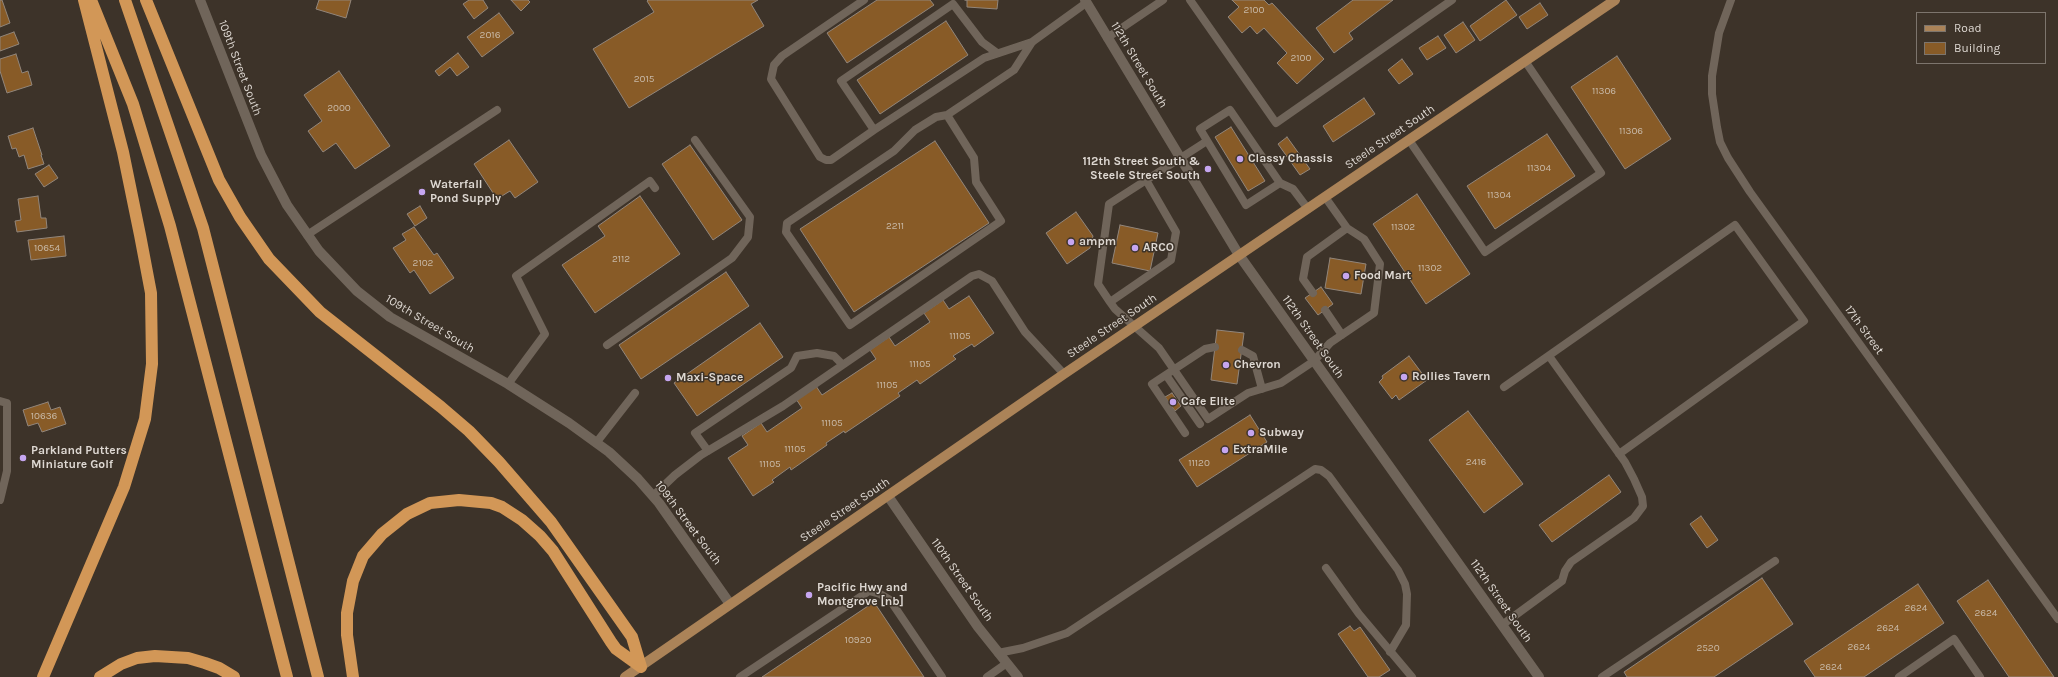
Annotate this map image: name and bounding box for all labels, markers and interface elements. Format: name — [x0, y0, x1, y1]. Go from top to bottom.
house number: 2100 — [1244, 4, 1264, 16]
legend — [1916, 12, 2046, 64]
street label: 109th Street South — [215, 18, 265, 118]
street label: 112th Street South — [1108, 19, 1170, 111]
text: Road — [1954, 21, 1982, 35]
house number: 2016 — [480, 29, 500, 41]
text: Building — [1954, 41, 2000, 55]
house number: 2100 — [1291, 52, 1311, 64]
house number: 2015 — [634, 73, 654, 85]
house number: 11306 — [1592, 85, 1616, 97]
house number: 2000 — [327, 102, 351, 114]
street label: Steele Street South — [1342, 102, 1438, 172]
house number: 11306 — [1619, 125, 1643, 137]
place label: Classy Chassis — [1248, 152, 1333, 166]
marker: Classy Chassis — [1235, 154, 1245, 164]
place label: 112th Street South & Steele Street South — [1083, 155, 1200, 183]
house number: 11304 — [1527, 162, 1551, 174]
marker: 112th Street South & Steele Street South — [1203, 164, 1213, 174]
place label: Waterfall Pond Supply — [430, 178, 501, 206]
marker: Waterfall Pond Supply — [417, 187, 427, 197]
house number: 11304 — [1487, 189, 1511, 201]
house number: 2211 — [886, 220, 904, 232]
house number: 11302 — [1391, 221, 1415, 233]
place label: ampm — [1079, 235, 1116, 249]
marker: ampm — [1066, 237, 1076, 247]
place label: ARCO — [1143, 241, 1174, 255]
house number: 10654 — [34, 242, 60, 254]
marker: ARCO — [1130, 243, 1140, 253]
house number: 2112 — [612, 253, 630, 265]
house number: 2102 — [413, 257, 433, 269]
house number: 11302 — [1418, 262, 1442, 274]
place label: Food Mart — [1354, 269, 1411, 283]
marker: Food Mart — [1341, 271, 1351, 281]
street label: Steele Street South — [1064, 291, 1160, 361]
street label: 109th Street South — [383, 292, 477, 356]
street label: 112th Street South — [1279, 293, 1347, 381]
street label: 17th Street — [1841, 303, 1887, 357]
house number: 11105 — [949, 330, 971, 342]
house number: 11105 — [909, 358, 931, 370]
place label: Chevron — [1234, 358, 1281, 372]
marker: Chevron — [1221, 360, 1231, 370]
place label: Rollies Tavern — [1412, 370, 1491, 384]
place label: Maxi-Space — [676, 371, 743, 385]
marker: Rollies Tavern — [1399, 372, 1409, 382]
marker: Maxi-Space — [663, 373, 673, 383]
house number: 11105 — [876, 379, 898, 391]
place label: Cafe Elite — [1181, 395, 1235, 409]
marker: Cafe Elite — [1168, 397, 1178, 407]
house number: 10636 — [31, 410, 57, 422]
house number: 11105 — [821, 417, 843, 429]
place label: Subway — [1259, 426, 1304, 440]
marker: Subway — [1246, 428, 1256, 438]
house number: 11105 — [784, 443, 806, 455]
place label: ExtraMile — [1233, 443, 1288, 457]
place label: Parkland Putters Miniature Golf — [31, 444, 127, 472]
marker: ExtraMile — [1220, 445, 1230, 455]
marker: Parkland Putters Miniature Golf — [18, 453, 28, 463]
house number: 2416 — [1466, 456, 1486, 468]
house number: 11120 — [1188, 457, 1210, 469]
house number: 11105 — [759, 458, 781, 470]
street label: Steele Street South — [797, 475, 893, 545]
street label: 109th Street South — [652, 478, 724, 568]
street label: 110th Street South — [928, 536, 996, 624]
street label: 112th Street South — [1467, 557, 1535, 645]
place label: Pacific Hwy and Montgrove [nb] — [817, 581, 908, 609]
marker: Pacific Hwy and Montgrove [nb] — [804, 590, 814, 600]
house number: 2624 — [1905, 602, 1927, 614]
house number: 2624 — [1975, 607, 1997, 619]
house number: 2624 — [1877, 622, 1899, 634]
house number: 10920 — [845, 634, 871, 646]
house number: 2624 — [1848, 641, 1870, 653]
house number: 2520 — [1696, 642, 1720, 654]
house number: 2624 — [1820, 661, 1842, 673]

